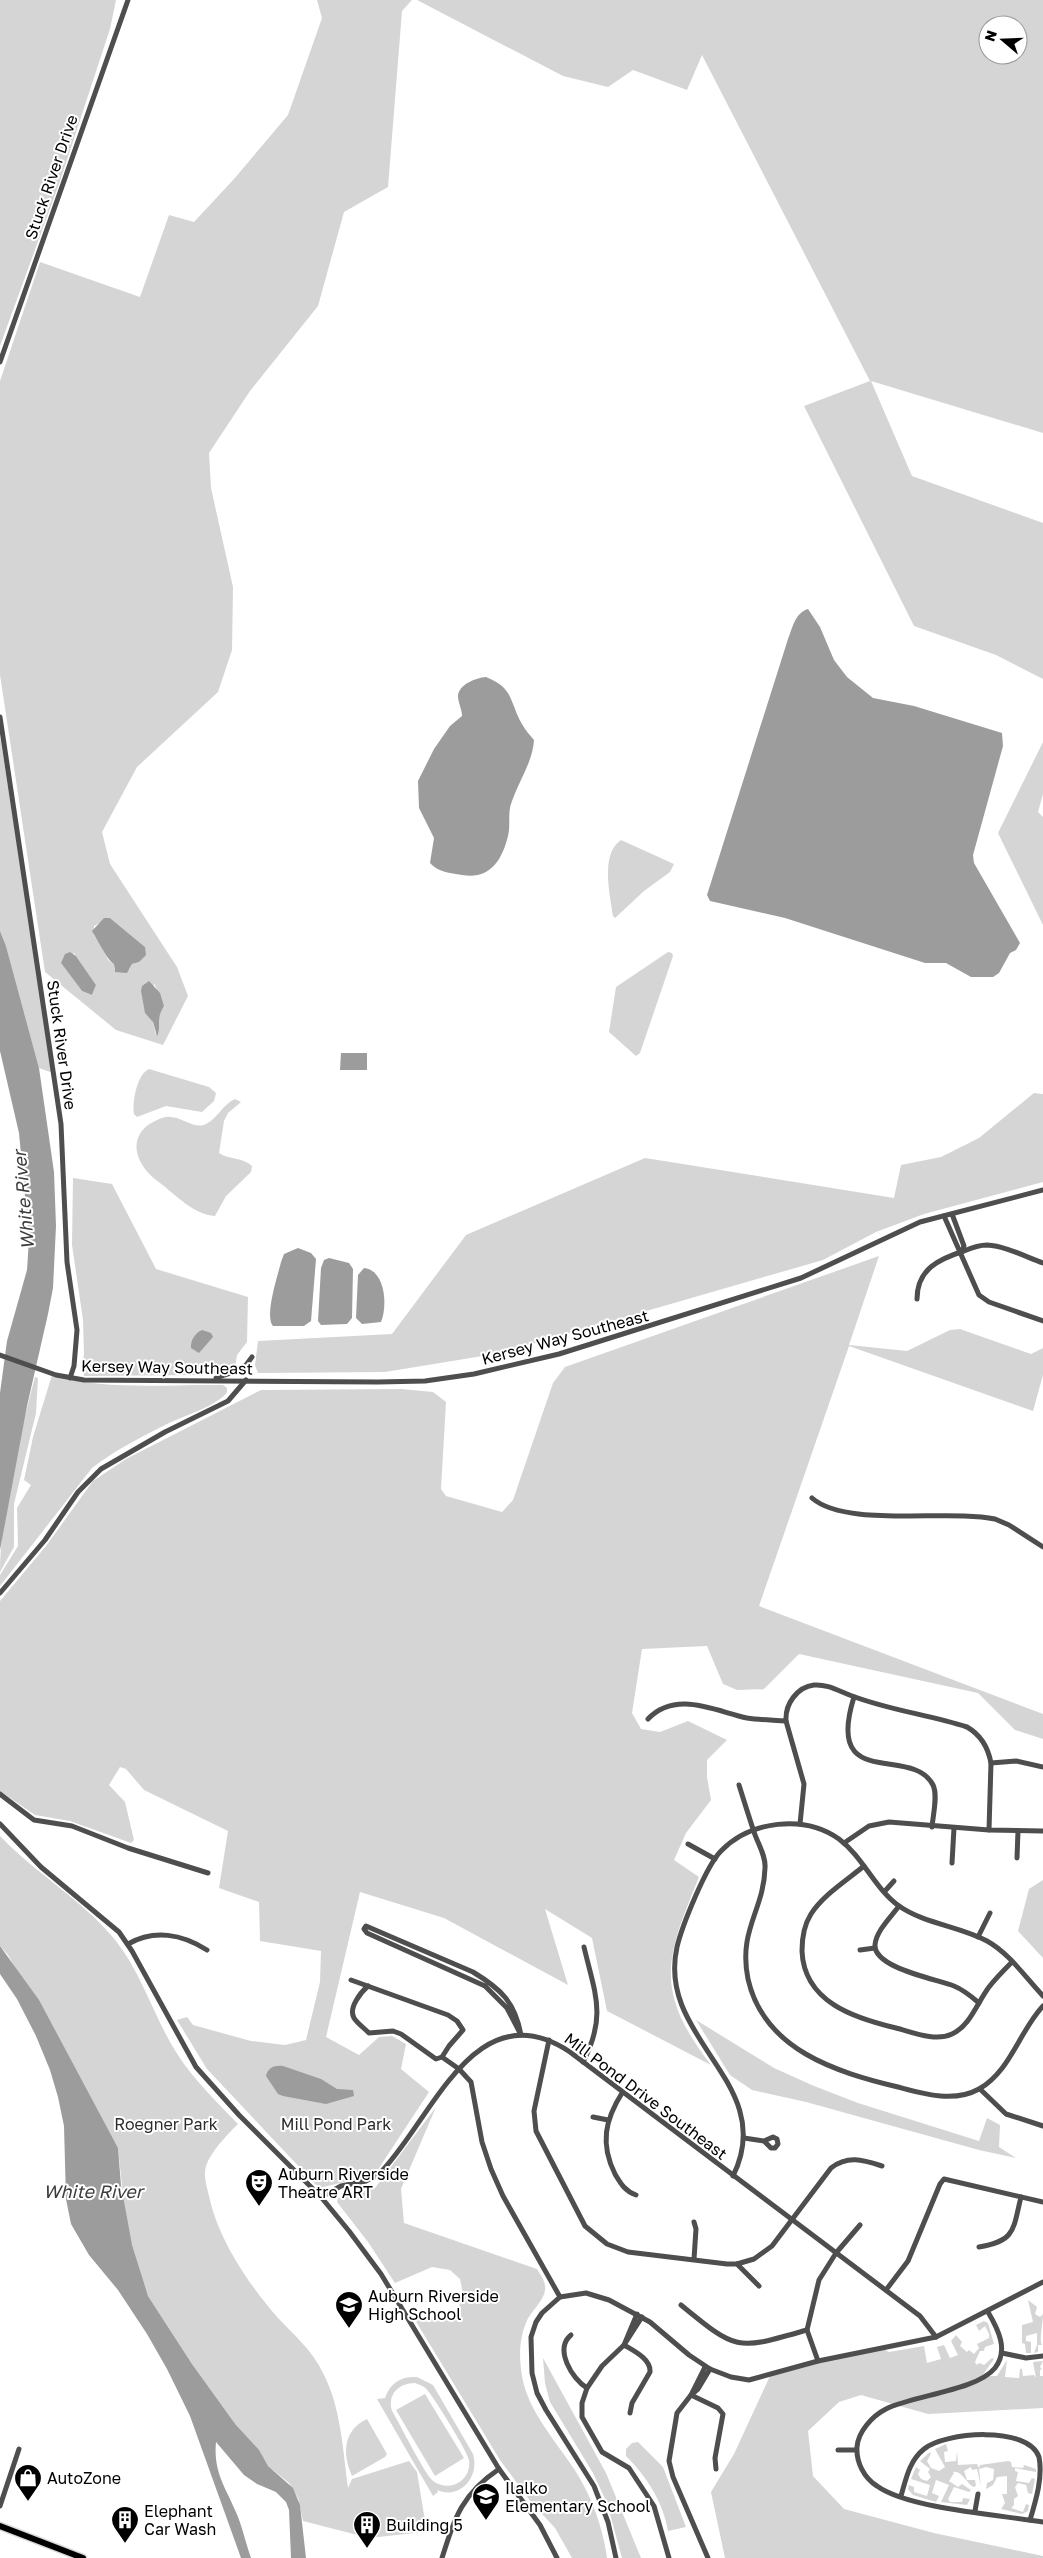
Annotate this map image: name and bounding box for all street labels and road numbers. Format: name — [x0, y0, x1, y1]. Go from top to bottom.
street label: Stuck River Drive — [20, 112, 82, 242]
street label: Stuck River Drive — [43, 979, 81, 1111]
street label: Kersey Way Southeast — [479, 1305, 651, 1369]
street label: Kersey Way Southeast — [81, 1356, 253, 1378]
street label: Mill Pond Drive Southeast — [561, 2028, 731, 2164]

